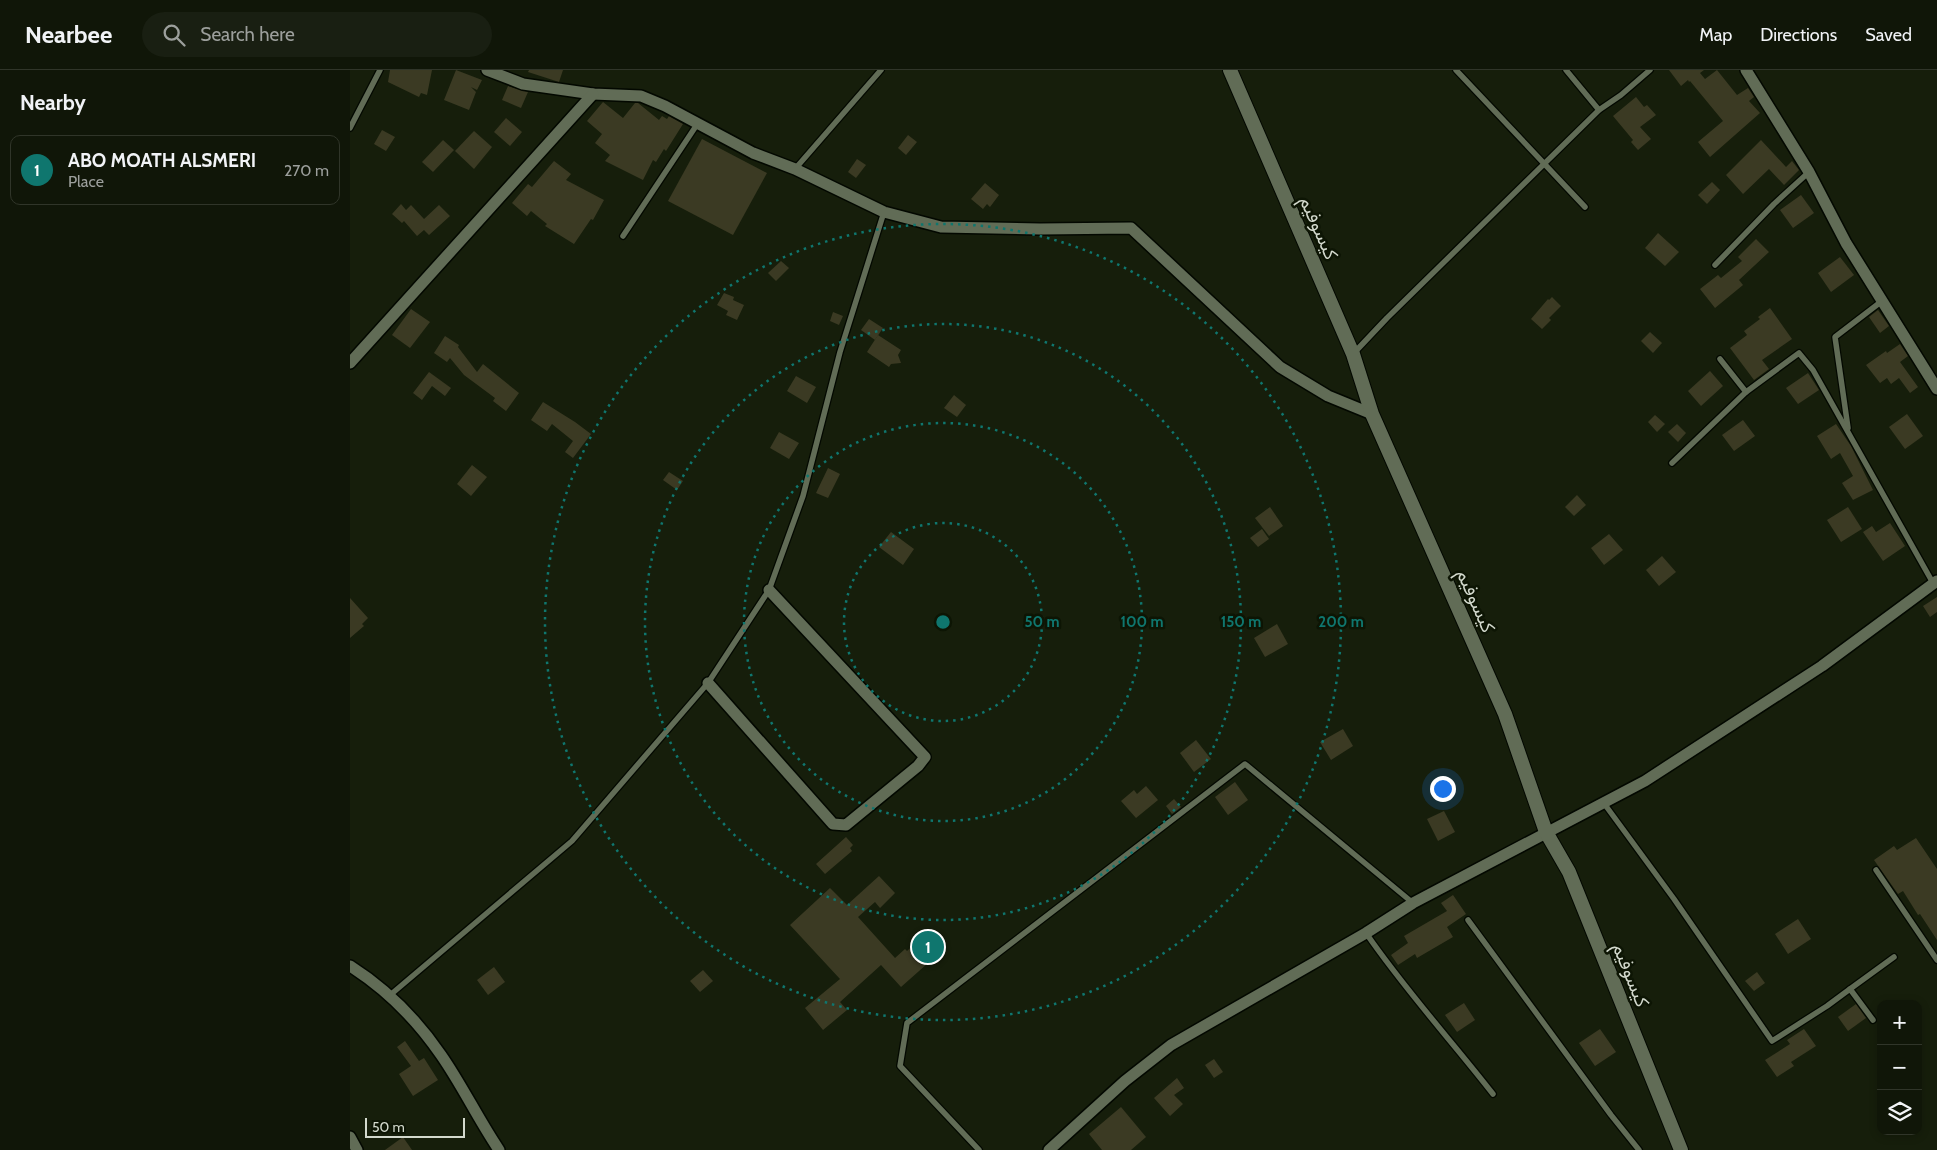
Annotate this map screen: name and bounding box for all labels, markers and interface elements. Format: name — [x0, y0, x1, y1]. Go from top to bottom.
search box — [142, 12, 492, 57]
text: Nearbee — [25, 20, 112, 49]
icon: search — [160, 21, 188, 49]
text: Search here — [200, 23, 295, 46]
text: Map — [1699, 24, 1732, 46]
text: Directions — [1760, 24, 1837, 46]
text: Saved — [1865, 24, 1912, 46]
text: Nearby — [20, 90, 86, 115]
text: ABO MOATH ALSMERI — [68, 149, 256, 172]
text: 1 — [34, 161, 40, 180]
text: 270 m — [284, 161, 329, 180]
text: Place — [68, 172, 104, 191]
street label: كيسوفيم — [1292, 193, 1343, 265]
street label: كيسوفيم — [1449, 566, 1500, 638]
centre of rings — [934, 613, 952, 631]
text: 50 m — [1024, 613, 1060, 631]
text: 100 m — [1120, 613, 1164, 631]
text: 150 m — [1221, 613, 1261, 631]
text: 200 m — [1318, 613, 1364, 631]
your location — [1430, 776, 1456, 802]
pin: 1 — [912, 928, 944, 966]
street label: كيسوفيم — [1605, 940, 1655, 1012]
map controls — [1877, 1000, 1922, 1135]
button: + — [1877, 1000, 1922, 1045]
button: − — [1877, 1045, 1922, 1090]
button: layers — [1877, 1090, 1922, 1135]
scale bar — [365, 1115, 465, 1138]
text: 50 m — [372, 1118, 405, 1136]

